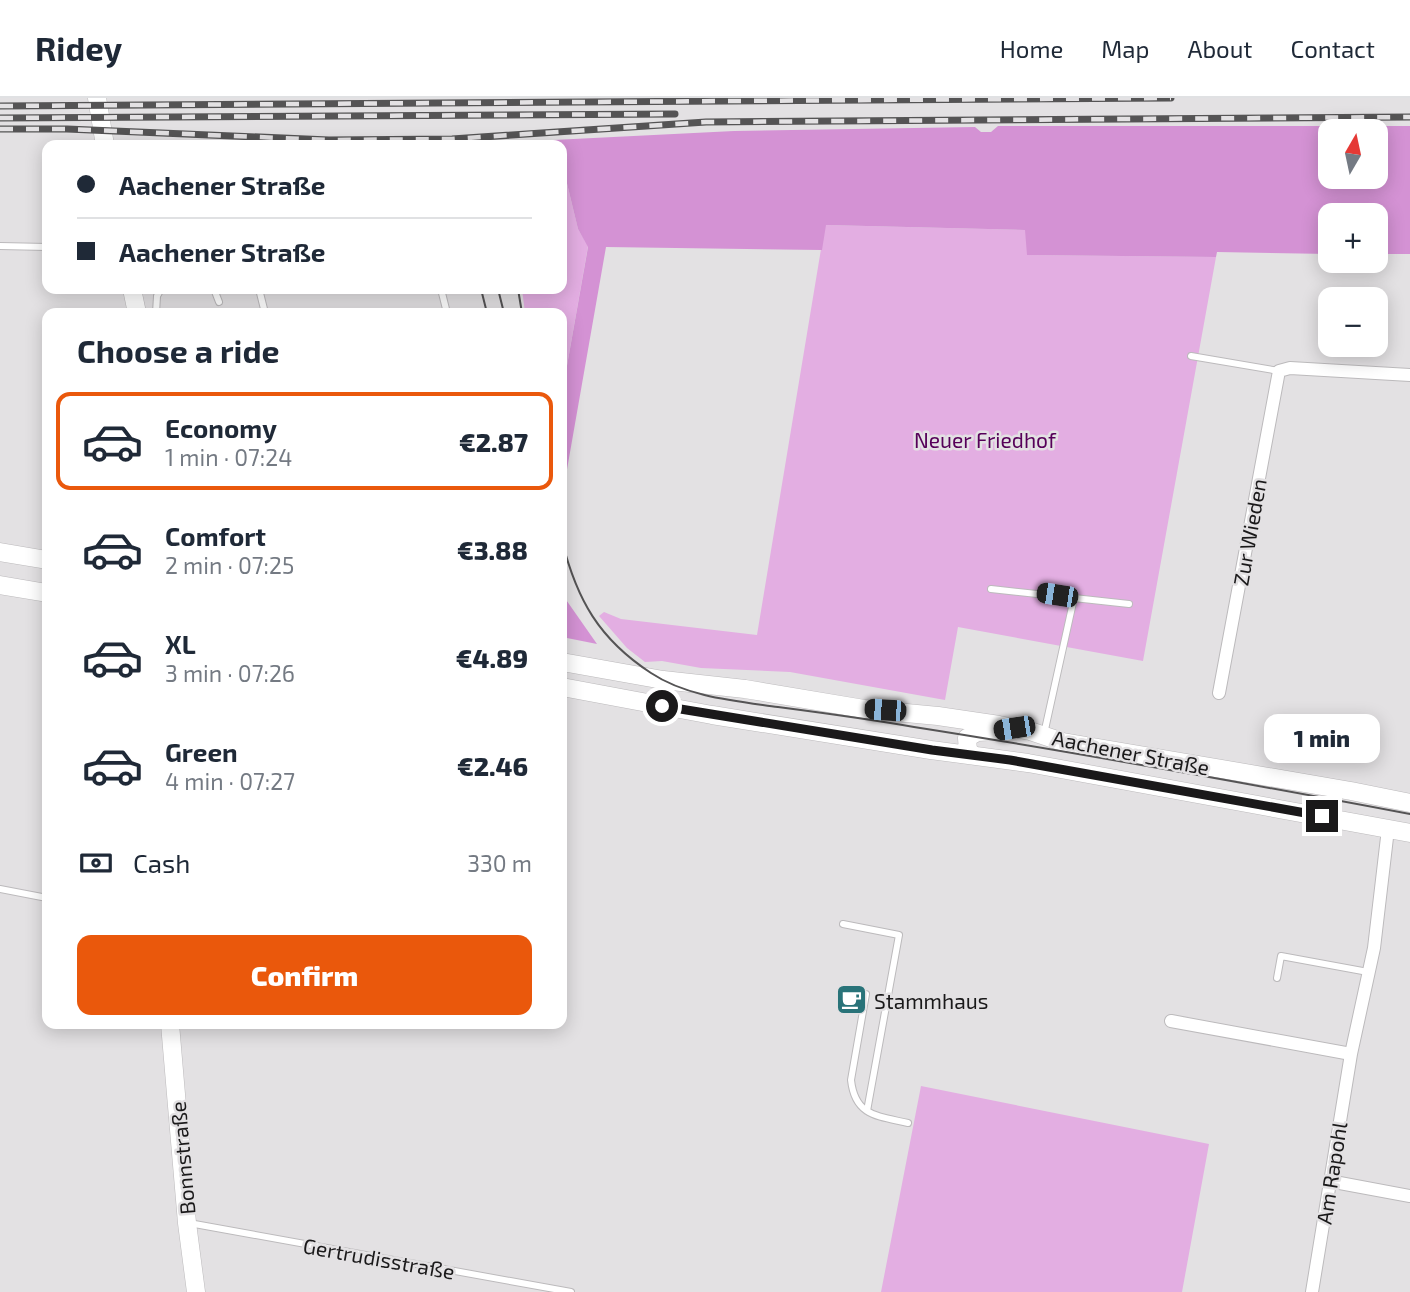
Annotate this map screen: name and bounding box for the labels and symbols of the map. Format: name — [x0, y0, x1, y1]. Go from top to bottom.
north arrow — [1318, 119, 1388, 189]
park label: Neuer Friedhof — [914, 427, 1057, 452]
street label: Zur Wieden — [1227, 477, 1271, 587]
car — [1035, 581, 1080, 609]
route start — [646, 690, 678, 722]
car — [864, 698, 907, 722]
car — [992, 714, 1037, 742]
callout: 1 min — [1264, 714, 1380, 764]
street label: Aachener Straße — [1050, 725, 1212, 779]
route end — [1306, 800, 1338, 832]
cafe icon: Stammhaus — [834, 983, 868, 1017]
place label: Stammhaus — [874, 988, 988, 1013]
street label: Bonnstraße — [165, 1100, 199, 1216]
street label: Am Rapohl — [1311, 1119, 1352, 1226]
street label: Gertrudisstraße — [301, 1232, 457, 1284]

